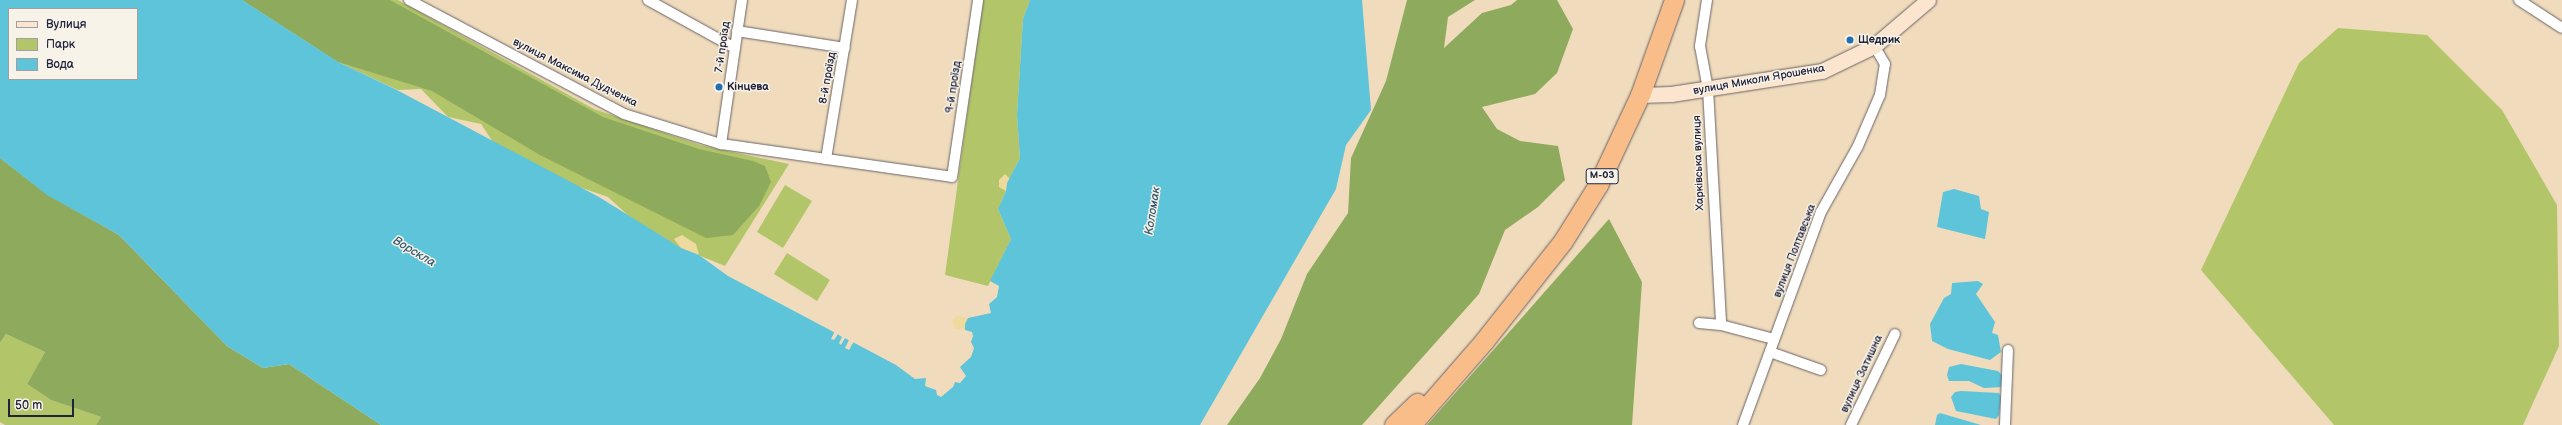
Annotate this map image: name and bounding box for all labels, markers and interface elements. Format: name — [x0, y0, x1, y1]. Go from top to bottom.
legend — [8, 8, 138, 80]
text: Вулиця — [46, 17, 86, 32]
street label: 7-й проїзд — [713, 21, 733, 73]
place label: Щедрик — [1858, 33, 1900, 47]
marker: Щедрик — [1845, 35, 1855, 45]
street label: вулиця Максима Дудченка — [510, 36, 640, 110]
text: Парк — [46, 37, 75, 52]
street label: 8-й проїзд — [817, 51, 839, 105]
text: Вода — [46, 57, 74, 72]
street label: 9-й проїзд — [944, 60, 964, 114]
street label: вулиця Миколи Ярошенка — [1692, 62, 1826, 98]
place label: Кінцева — [727, 80, 769, 94]
marker: Кінцева — [714, 82, 724, 92]
street label: Харківська вулиця — [1691, 115, 1707, 211]
road number: М-03 — [1585, 168, 1619, 184]
water label: Коломак — [1142, 186, 1164, 236]
street label: вулиця Полтавська — [1771, 202, 1819, 300]
water label: Ворскла — [390, 234, 438, 270]
street label: вулиця Затишна — [1838, 333, 1886, 415]
scale bar — [10, 391, 76, 417]
text: 50 m — [15, 398, 42, 413]

